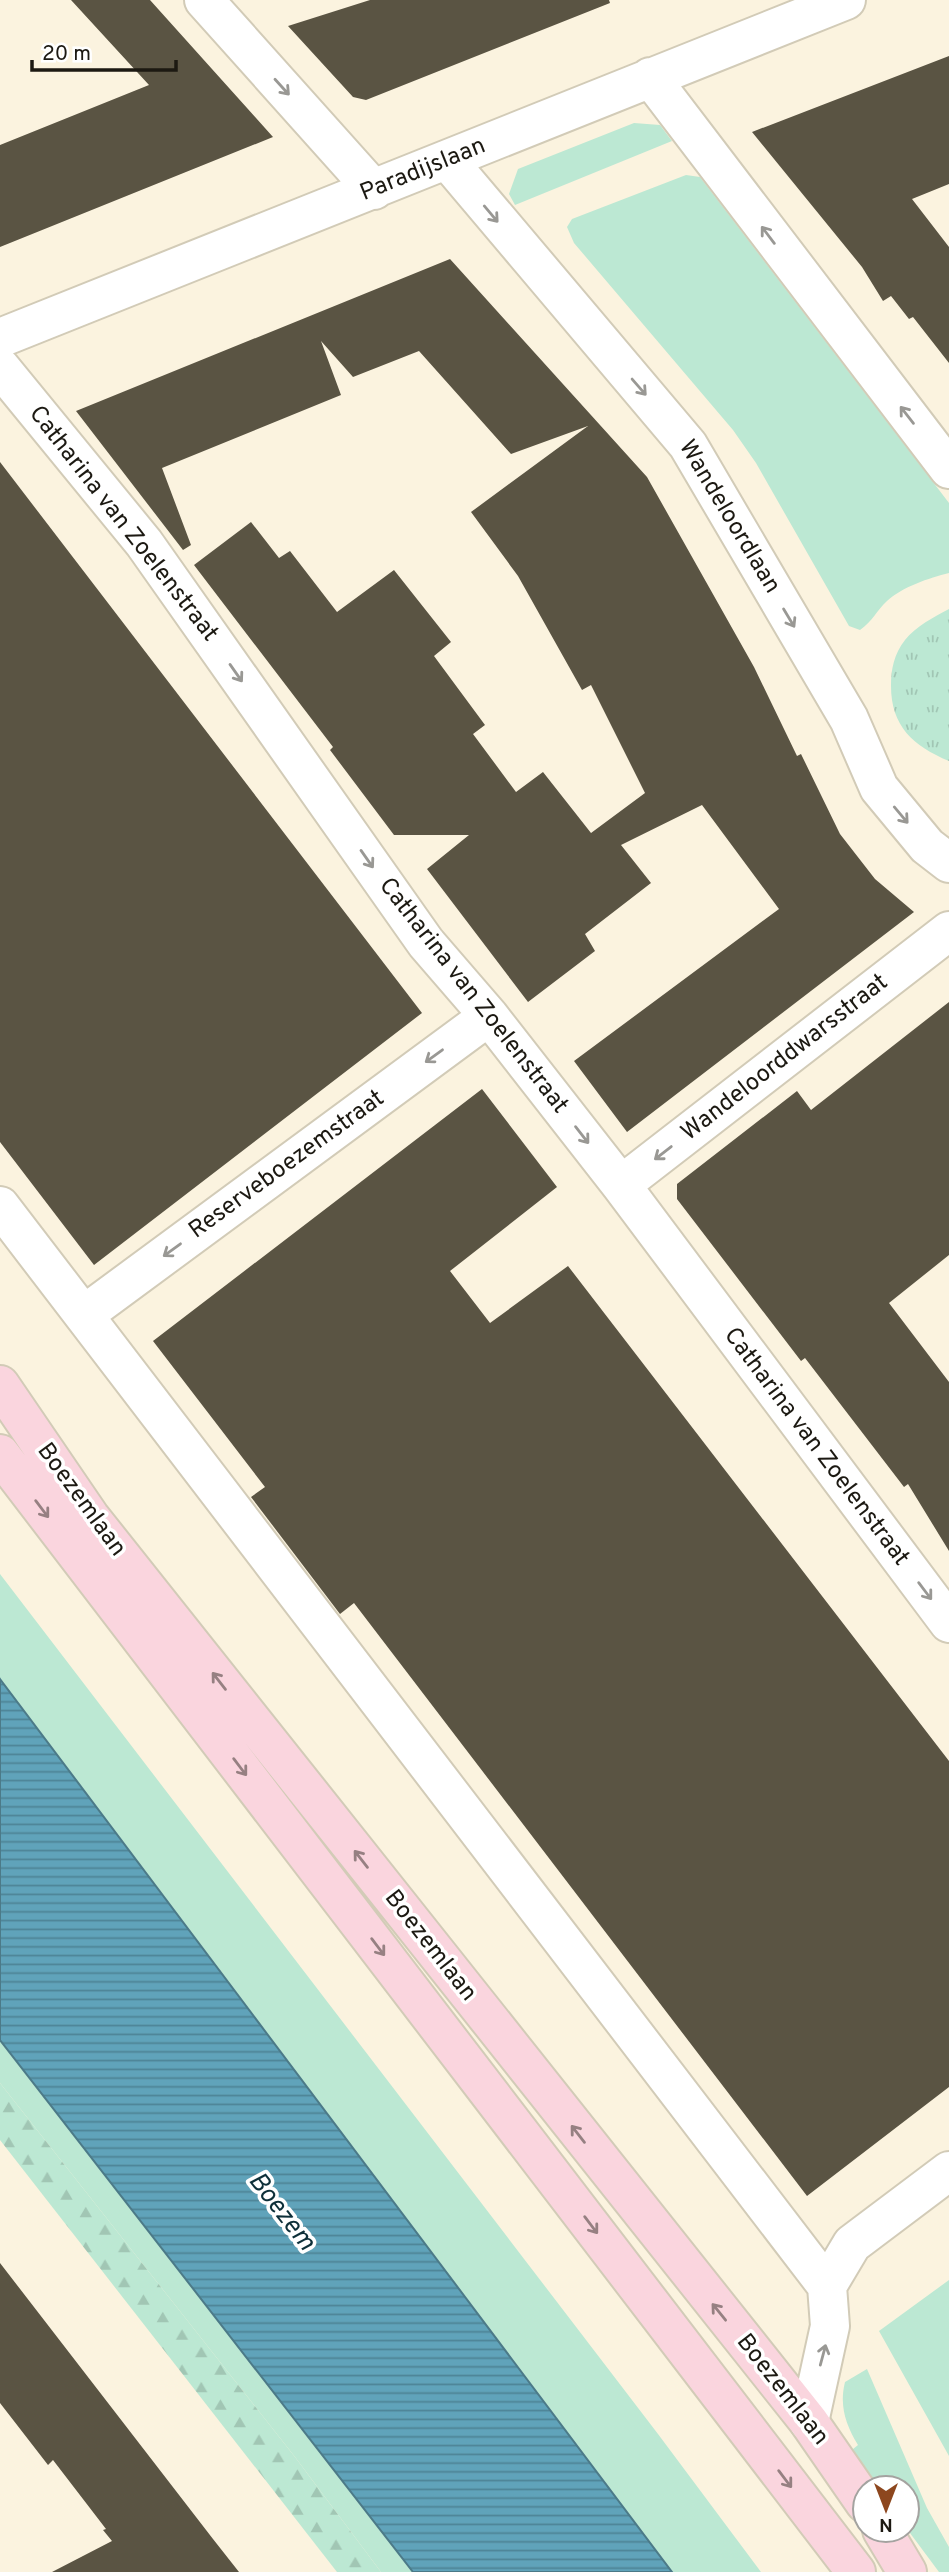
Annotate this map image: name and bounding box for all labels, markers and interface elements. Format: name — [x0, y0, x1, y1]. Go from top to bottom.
scale bar — [32, 28, 175, 72]
text: 20 m — [42, 41, 91, 68]
one-way arrow — [274, 78, 290, 96]
street label: Paradijslaan — [356, 131, 490, 209]
one-way arrow — [484, 204, 499, 222]
one-way arrow — [760, 226, 775, 245]
one-way arrow — [631, 378, 647, 396]
street label: Catharina van Zoelenstraat — [22, 400, 224, 648]
one-way arrow — [900, 406, 915, 425]
street label: Wandeloordlaan — [671, 435, 787, 599]
one-way arrow — [782, 608, 796, 628]
one-way arrow — [229, 663, 243, 682]
one-way arrow — [893, 806, 909, 824]
one-way arrow — [360, 849, 374, 868]
street label: Catharina van Zoelenstraat — [372, 872, 574, 1120]
street label: Wandeloorddwarsstraat — [676, 968, 894, 1148]
one-way arrow — [425, 1049, 444, 1063]
street label: Reserveboezemstraat — [183, 1084, 391, 1246]
one-way arrow — [575, 1125, 590, 1143]
one-way arrow — [654, 1145, 672, 1160]
one-way arrow — [163, 1242, 182, 1257]
street label: Catharina van Zoelenstraat — [716, 1322, 916, 1572]
street label: Boezemlaan — [30, 1437, 132, 1563]
one-way arrow — [34, 1499, 49, 1517]
one-way arrow — [917, 1581, 932, 1600]
one-way arrow — [212, 1672, 227, 1691]
one-way arrow — [232, 1757, 247, 1776]
one-way arrow — [353, 1851, 368, 1869]
street label: Boezemlaan — [377, 1884, 483, 2008]
one-way arrow — [370, 1938, 385, 1957]
one-way arrow — [570, 2125, 586, 2143]
water label: Boezem — [240, 2166, 322, 2258]
one-way arrow — [583, 2215, 598, 2234]
one-way arrow — [712, 2303, 727, 2321]
street label: Boezemlaan — [729, 2328, 835, 2452]
one-way arrow — [817, 2344, 830, 2366]
one-way arrow — [778, 2469, 793, 2488]
north arrow — [851, 2474, 921, 2544]
text: N — [879, 2512, 893, 2536]

